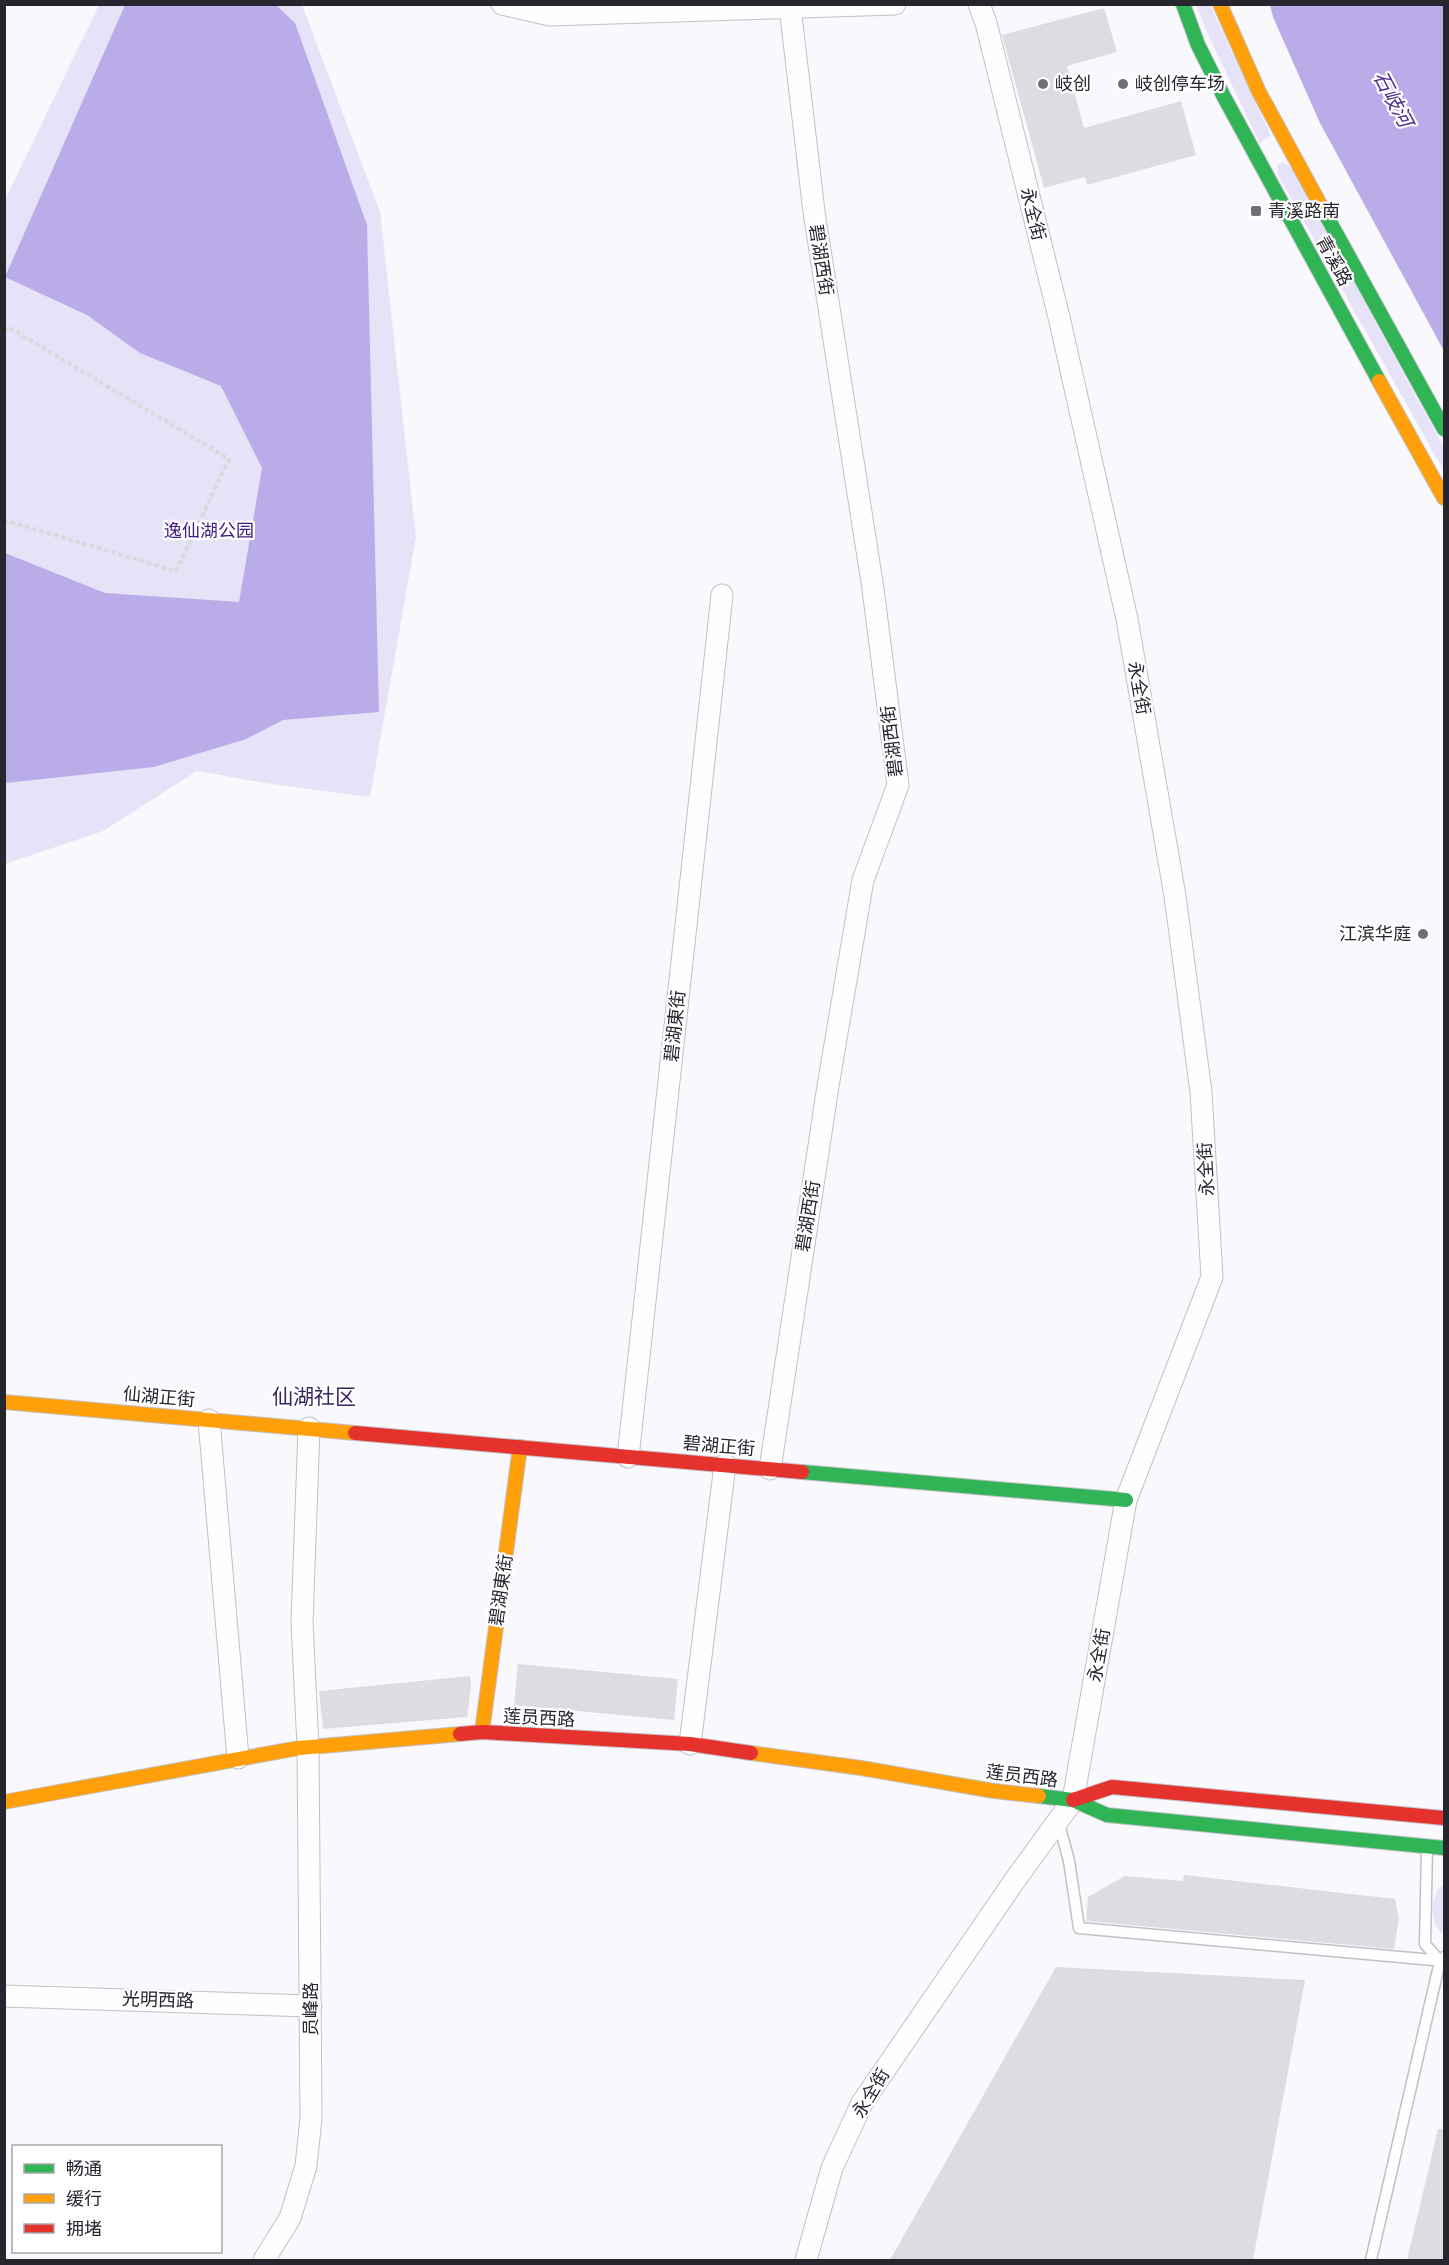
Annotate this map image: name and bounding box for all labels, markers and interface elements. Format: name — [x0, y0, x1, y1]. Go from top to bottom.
water label: 石岐河 — [1367, 67, 1420, 135]
place label: 岐创 — [1055, 73, 1091, 95]
place label: 岐创停车场 — [1135, 73, 1225, 95]
marker: 岐创 — [1036, 77, 1050, 91]
marker: 岐创停车场 — [1116, 77, 1130, 91]
street label: 永全街 — [1016, 185, 1050, 243]
place label: 青溪路南 — [1268, 200, 1340, 222]
marker: 青溪路南 — [1249, 204, 1263, 218]
street label: 碧湖西街 — [805, 223, 837, 297]
street label: 青溪路 — [1311, 232, 1357, 290]
park label: 逸仙湖公园 — [164, 520, 254, 542]
street label: 永全街 — [1123, 660, 1155, 716]
street label: 碧湖西街 — [877, 704, 907, 778]
place label: 江滨华庭 — [1339, 923, 1411, 945]
marker: 江滨华庭 — [1416, 927, 1430, 941]
street label: 碧湖東街 — [660, 989, 690, 1063]
street label: 永全街 — [1194, 1141, 1218, 1197]
street label: 碧湖西街 — [792, 1179, 824, 1253]
street label: 仙湖正街 — [122, 1383, 196, 1411]
district label: 仙湖社区 — [272, 1384, 356, 1410]
street label: 碧湖正街 — [682, 1432, 756, 1460]
street label: 碧湖東街 — [485, 1553, 517, 1627]
street label: 永全街 — [1083, 1627, 1115, 1683]
street label: 莲员西路 — [502, 1705, 576, 1731]
street label: 莲员西路 — [985, 1761, 1059, 1791]
street label: 员峰路 — [300, 1982, 322, 2036]
street label: 光明西路 — [122, 1988, 194, 2012]
street label: 永全街 — [848, 2064, 894, 2122]
legend — [12, 2145, 222, 2253]
text: 畅通 — [66, 2158, 102, 2180]
text: 缓行 — [66, 2188, 102, 2210]
text: 拥堵 — [66, 2218, 102, 2240]

